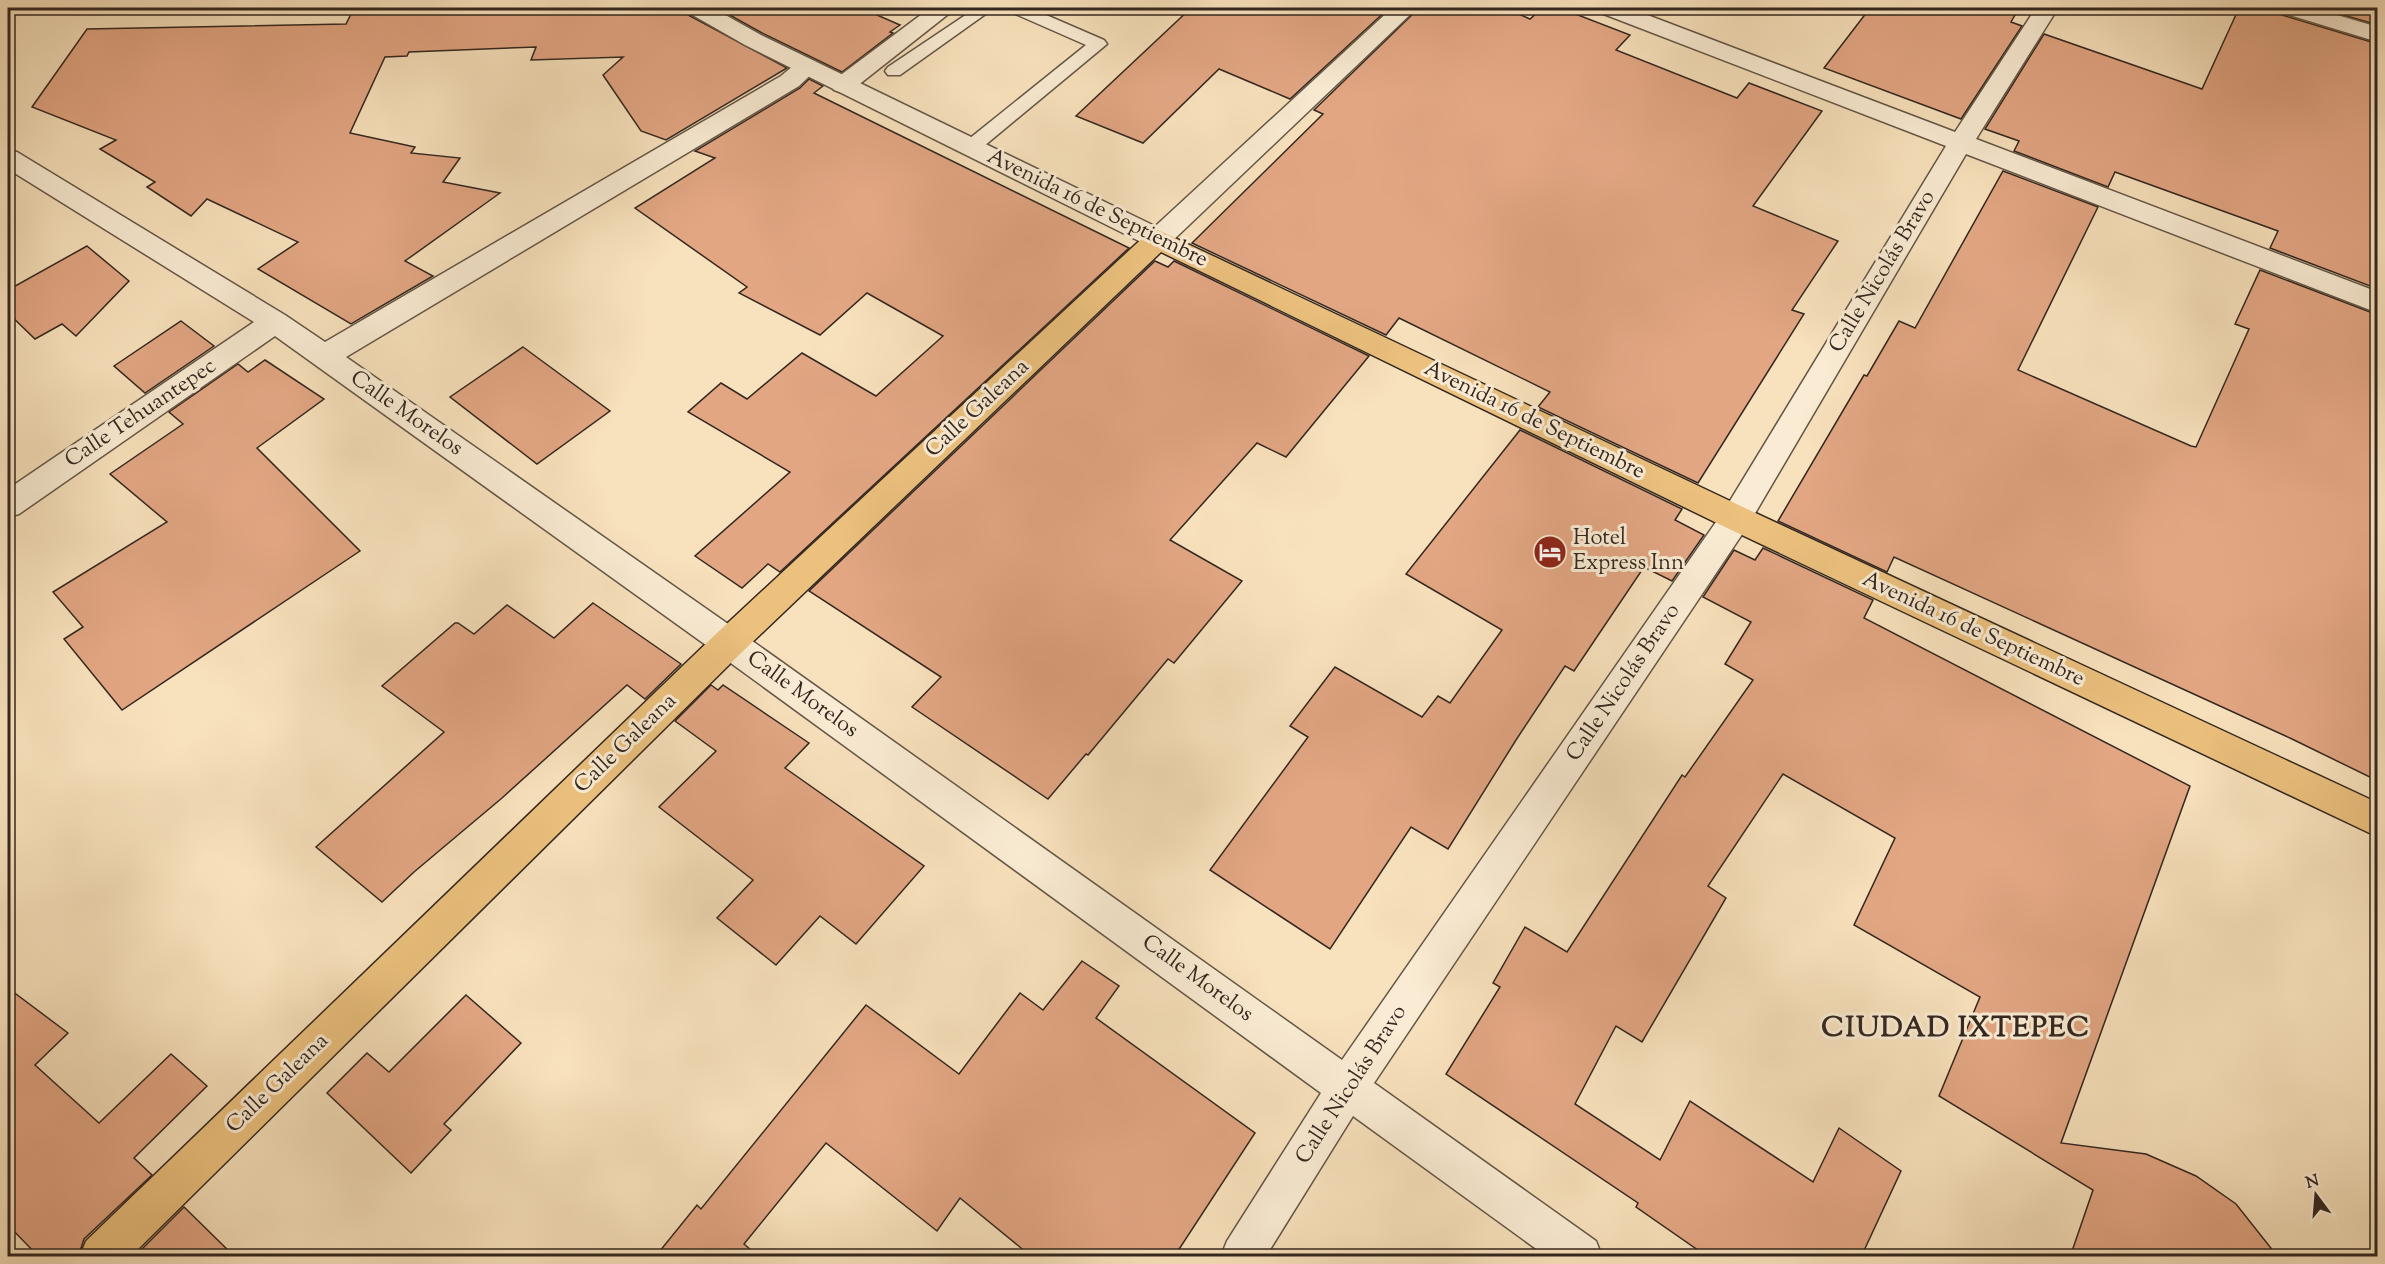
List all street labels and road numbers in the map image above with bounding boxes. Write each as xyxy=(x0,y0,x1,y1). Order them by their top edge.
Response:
street label: Avenida 16 de Septiembre xyxy=(981,142,1213,276)
street label: Calle Nicolás Bravo xyxy=(1822,185,1944,359)
street label: Calle Tehuantepec xyxy=(59,351,223,477)
street label: Calle Galeana xyxy=(919,352,1037,466)
street label: Avenida 16 de Septiembre xyxy=(1418,354,1650,488)
street label: Calle Morelos xyxy=(343,363,469,465)
street label: Avenida 16 de Septiembre xyxy=(1857,564,2089,696)
street label: Calle Nicolás Bravo xyxy=(1559,598,1689,768)
street label: Calle Morelos xyxy=(739,643,865,747)
street label: Calle Galeana xyxy=(567,687,685,801)
street label: Calle Morelos xyxy=(1134,927,1260,1031)
street label: Calle Nicolás Bravo xyxy=(1288,999,1416,1171)
street label: Calle Galeana xyxy=(219,1027,337,1141)

